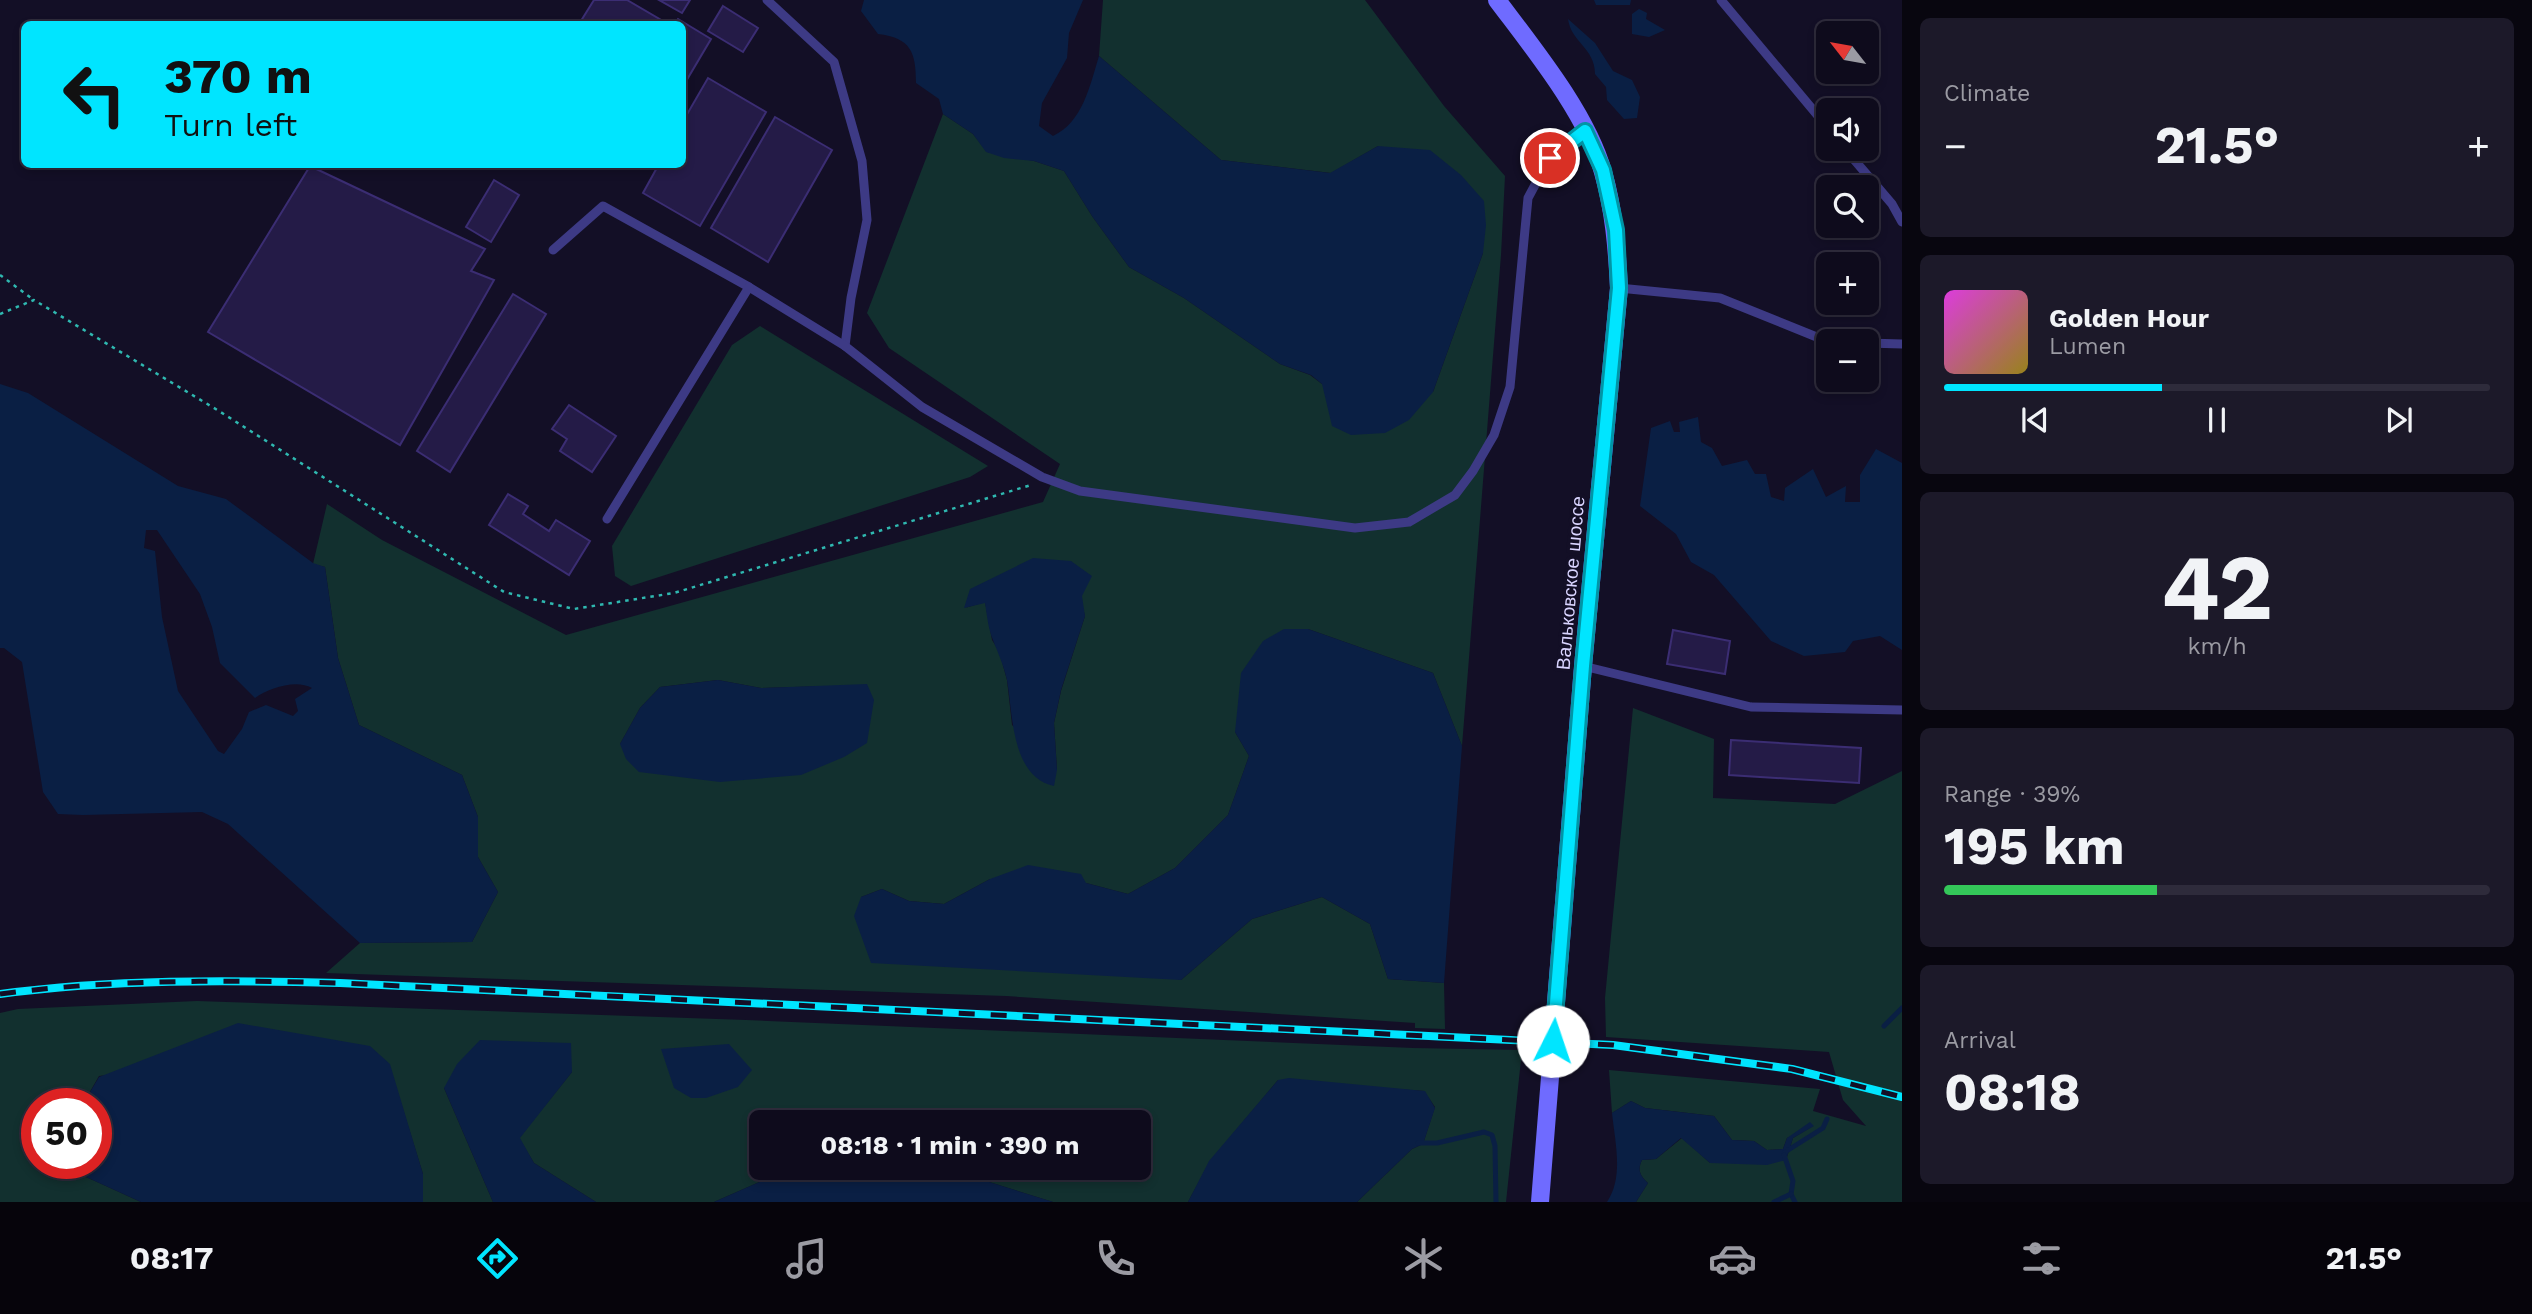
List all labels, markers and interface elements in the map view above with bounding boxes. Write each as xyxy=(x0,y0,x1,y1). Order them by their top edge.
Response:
north arrow xyxy=(1816,21,1880,84)
map controls xyxy=(1816,21,1879,392)
text: 370 m xyxy=(164,47,312,105)
icon: left xyxy=(49,49,140,140)
text: Climate xyxy=(1944,80,2030,107)
button: sound xyxy=(1816,98,1879,161)
text: Turn left xyxy=(164,106,297,144)
text: 21.5° xyxy=(2155,115,2279,176)
text: − xyxy=(1944,124,1967,168)
text: + xyxy=(2467,124,2490,168)
pin xyxy=(1520,128,1580,188)
icon: arrive xyxy=(1531,139,1569,177)
button: search xyxy=(1816,175,1879,238)
button: + xyxy=(1816,252,1879,315)
text: Golden Hour xyxy=(2049,303,2209,333)
button: − xyxy=(1816,329,1879,392)
text: Lumen xyxy=(2049,333,2126,360)
icon: previous xyxy=(2016,401,2054,439)
icon: pause xyxy=(2198,401,2236,439)
icon: next xyxy=(2380,401,2418,439)
street label: Вальковское шоссе xyxy=(1551,495,1590,671)
text: 42 xyxy=(2161,534,2273,641)
text: km/h xyxy=(2187,633,2247,660)
text: Range · 39% xyxy=(1944,781,2080,808)
text: 195 km xyxy=(1944,816,2125,877)
position arrow xyxy=(1516,1004,1590,1078)
text: Arrival xyxy=(1944,1027,2016,1054)
text: 08:18 xyxy=(1944,1062,2081,1123)
speed limit sign: 50 xyxy=(21,1088,112,1179)
text: 08:18 · 1 min · 390 m xyxy=(820,1130,1080,1160)
icon: directions xyxy=(473,1234,522,1283)
icon: music xyxy=(782,1234,831,1283)
icon: phone xyxy=(1091,1234,1140,1283)
icon: climate xyxy=(1399,1234,1448,1283)
icon: car xyxy=(1708,1234,1757,1283)
icon: filters xyxy=(2017,1234,2066,1283)
text: 08:17 xyxy=(130,1239,213,1277)
text: 21.5° xyxy=(2325,1239,2402,1277)

